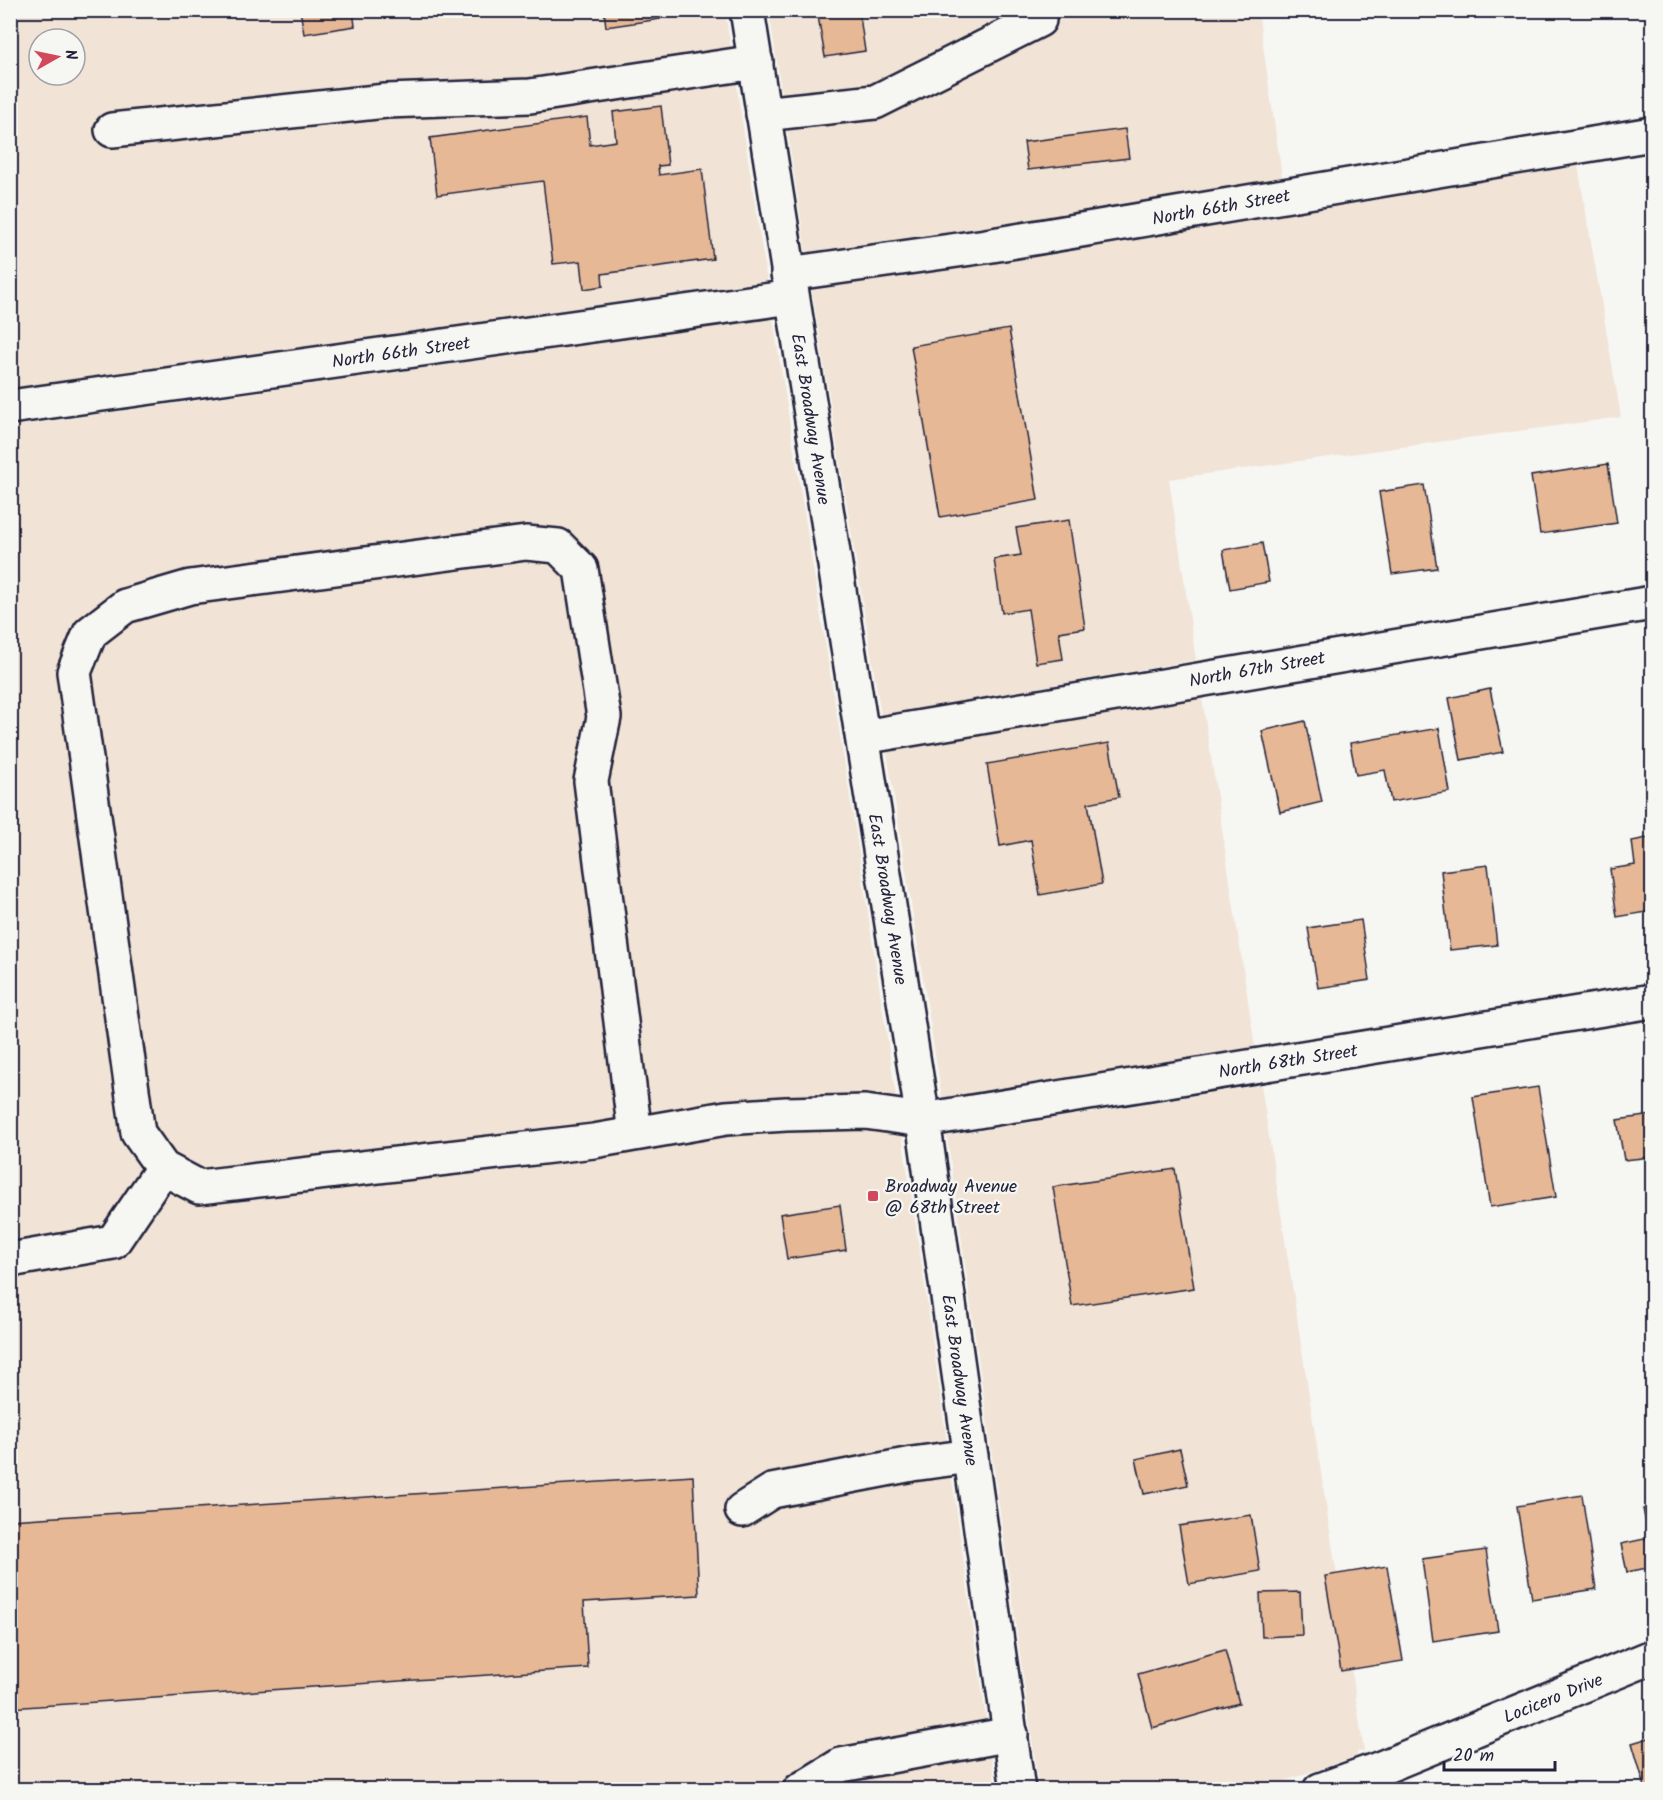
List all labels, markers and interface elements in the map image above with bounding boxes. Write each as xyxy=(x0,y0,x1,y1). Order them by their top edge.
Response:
north arrow xyxy=(27,27,87,87)
text: N xyxy=(57,48,83,62)
street label: North 66th Street xyxy=(1150,182,1294,235)
street label: North 66th Street xyxy=(330,329,473,378)
street label: East Broadway Avenue xyxy=(782,332,837,507)
street label: North 67th Street xyxy=(1187,644,1329,697)
street label: East Broadway Avenue xyxy=(859,812,914,987)
street label: North 68th Street xyxy=(1217,1037,1361,1088)
place label: Broadway Avenue @ 68th Street xyxy=(885,1173,1017,1223)
marker: Broadway Avenue @ 68th Street xyxy=(866,1189,880,1203)
street label: East Broadway Avenue xyxy=(932,1293,985,1468)
street label: Locicero Drive xyxy=(1499,1666,1608,1733)
scale bar xyxy=(1444,1734,1555,1772)
text: 20 m xyxy=(1453,1742,1494,1771)

